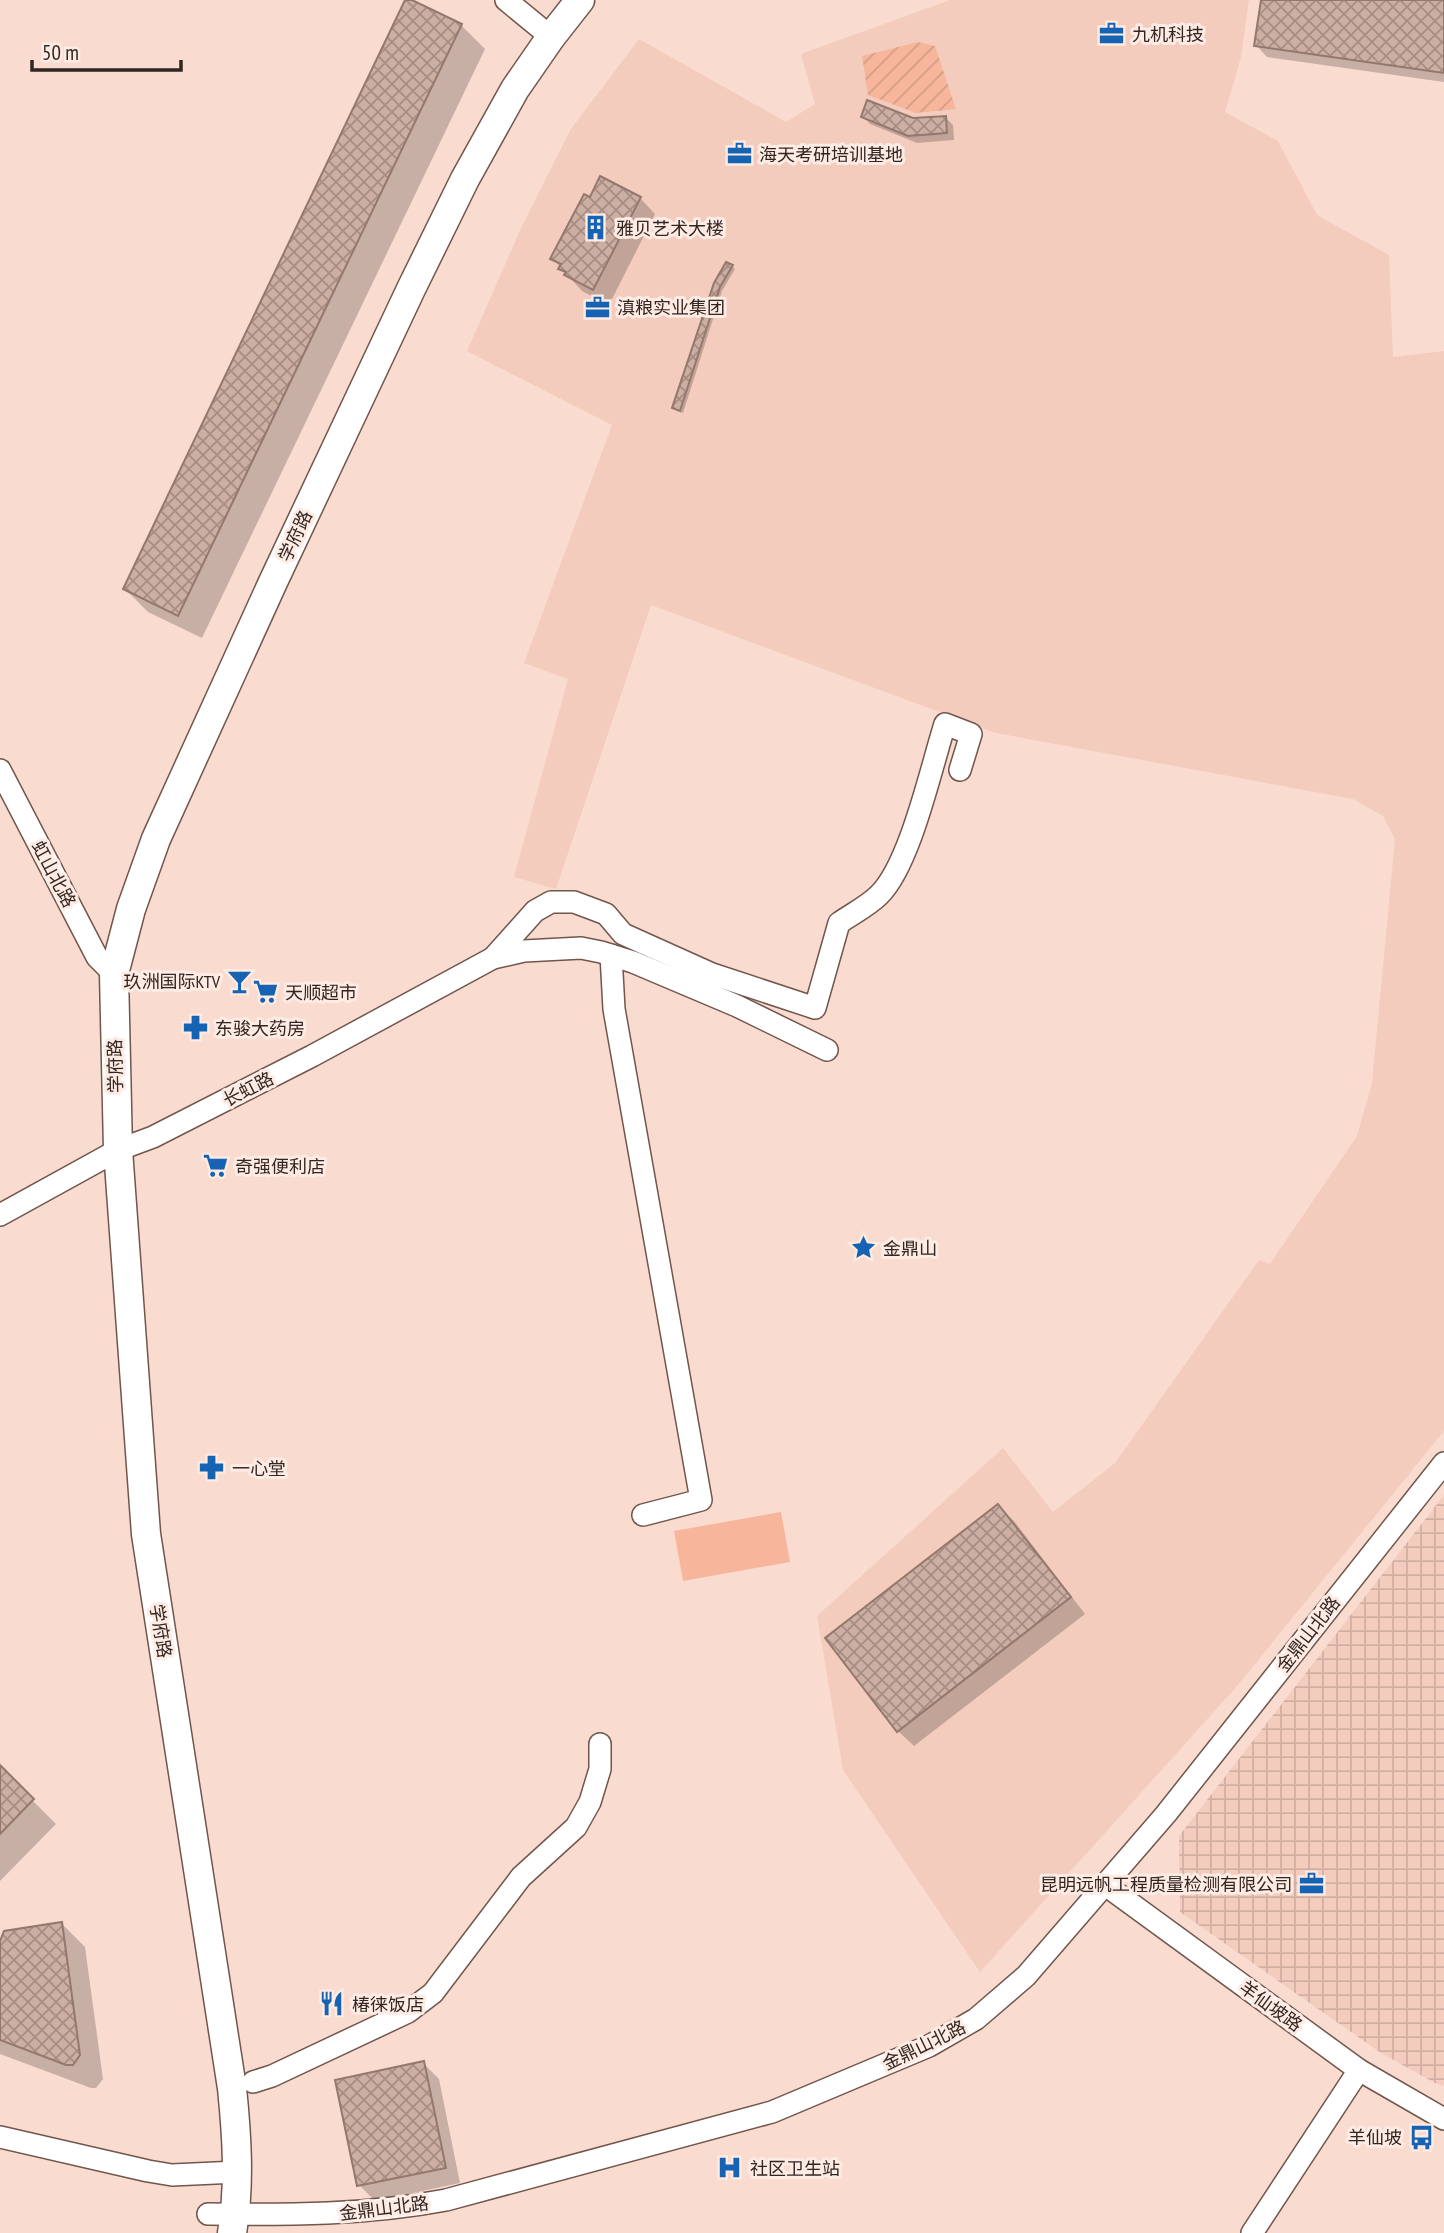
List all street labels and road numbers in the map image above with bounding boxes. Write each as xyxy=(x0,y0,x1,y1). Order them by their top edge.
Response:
street label: 学府路 xyxy=(273,507,317,565)
street label: 虹山北路 xyxy=(27,837,81,911)
street label: 学府路 xyxy=(103,1039,127,1093)
street label: 长虹路 xyxy=(219,1066,277,1112)
street label: 金鼎山北路 xyxy=(1271,1591,1345,1677)
street label: 学府路 xyxy=(145,1603,177,1659)
street label: 羊仙坡路 xyxy=(1235,1976,1307,2036)
street label: 金鼎山北路 xyxy=(879,2015,969,2075)
street label: 金鼎山北路 xyxy=(338,2191,430,2225)

